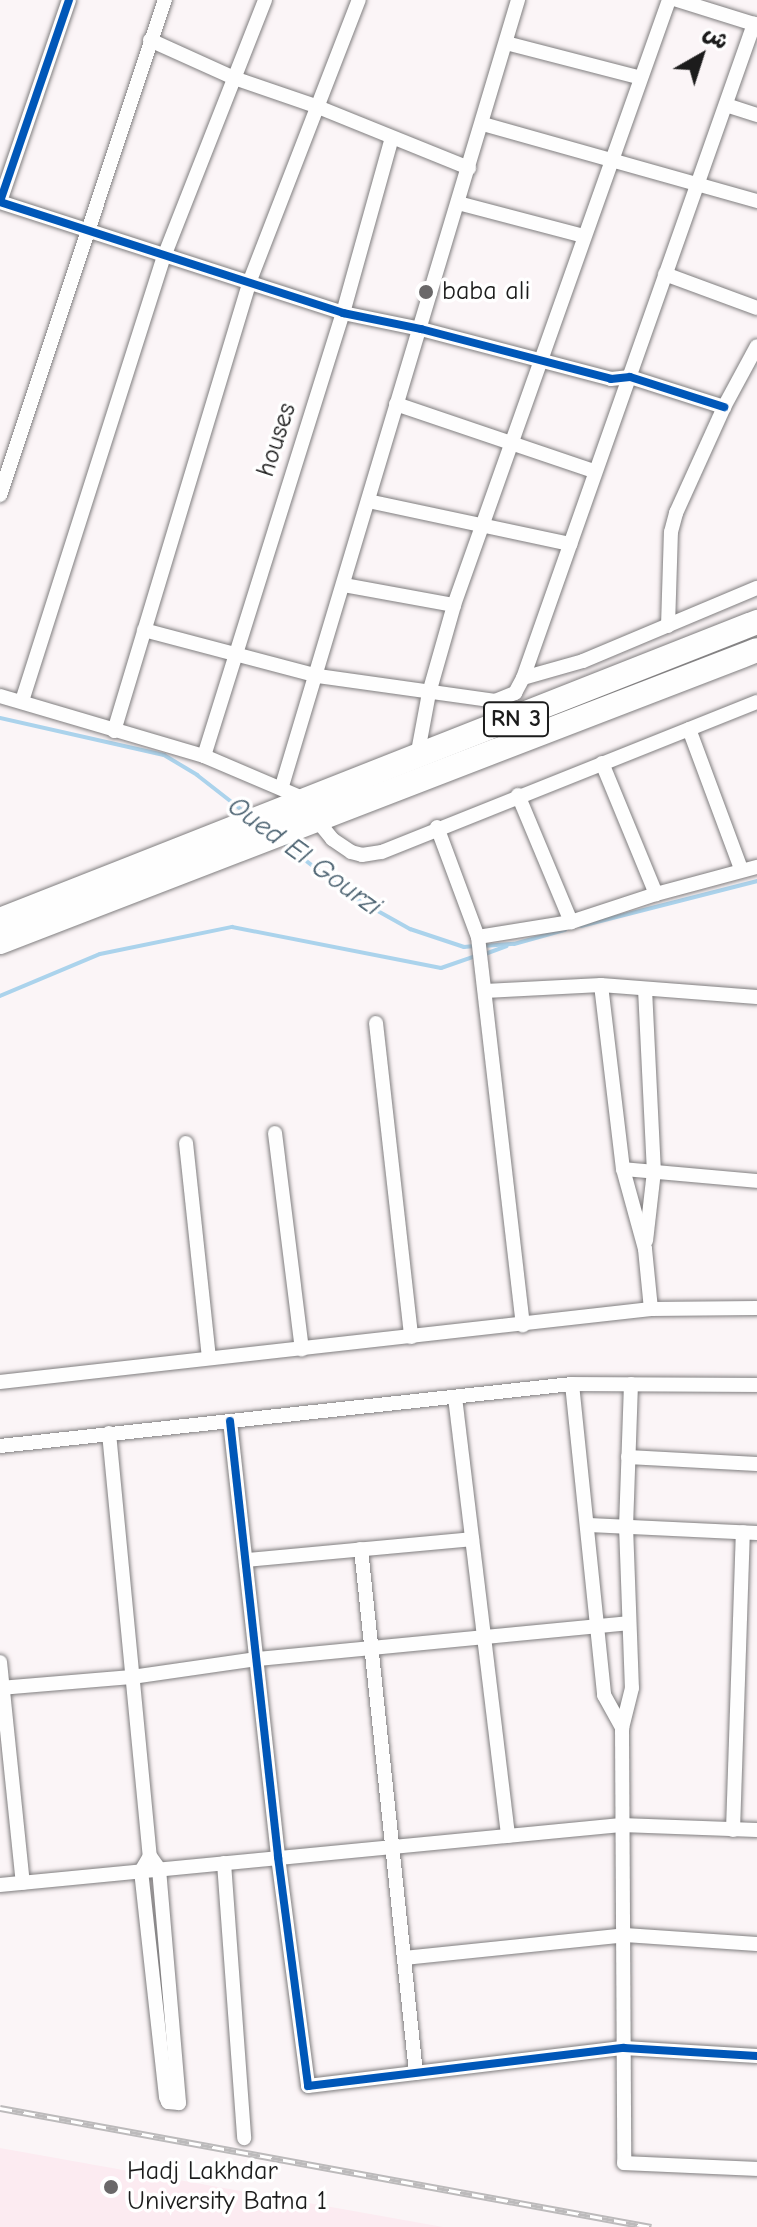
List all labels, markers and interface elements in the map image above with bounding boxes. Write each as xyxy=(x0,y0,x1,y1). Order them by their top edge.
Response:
north arrow xyxy=(661,16,741,96)
text: ش xyxy=(699,20,734,55)
place label: baba ali xyxy=(442,276,530,308)
marker: baba ali xyxy=(417,283,435,301)
street label: houses xyxy=(250,399,304,481)
road number: RN 3 xyxy=(482,699,550,739)
water label: Oued El Gourzi xyxy=(222,789,388,923)
place label: Hadj Lakhdar University Batna 1 xyxy=(127,2156,327,2218)
marker: Hadj Lakhdar University Batna 1 xyxy=(102,2178,120,2196)

